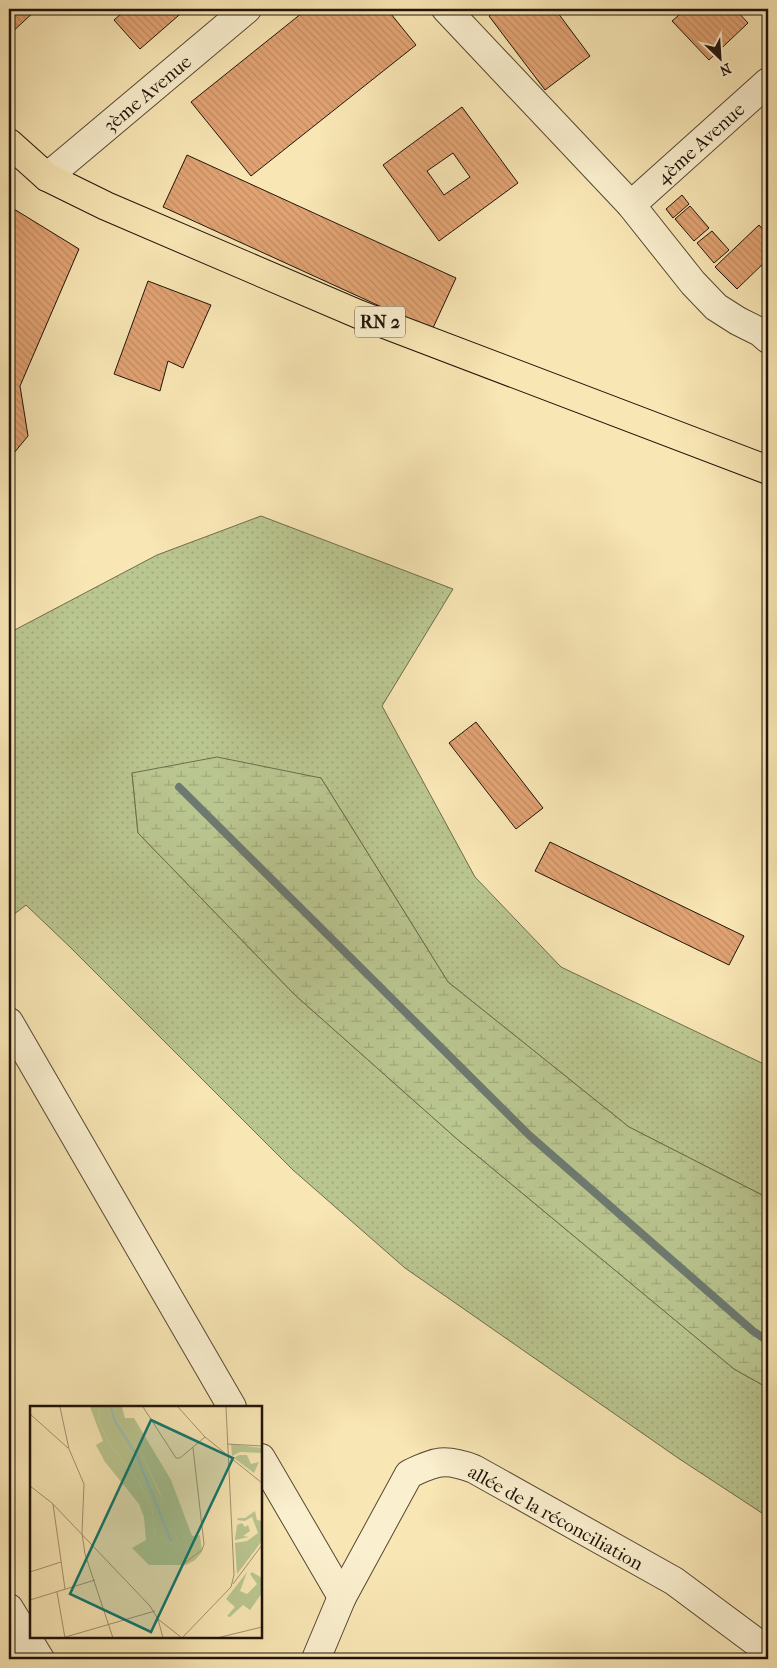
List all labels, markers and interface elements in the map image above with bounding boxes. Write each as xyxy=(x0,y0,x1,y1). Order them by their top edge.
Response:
north arrow xyxy=(694,32,744,82)
street label: 3ème Avenue xyxy=(99,51,196,137)
text: N xyxy=(717,59,734,79)
street label: 4ème Avenue xyxy=(652,98,749,189)
road number: RN 2 xyxy=(355,306,405,338)
inset map xyxy=(30,1406,262,1638)
street label: allée de la réconciliation xyxy=(464,1461,647,1575)

